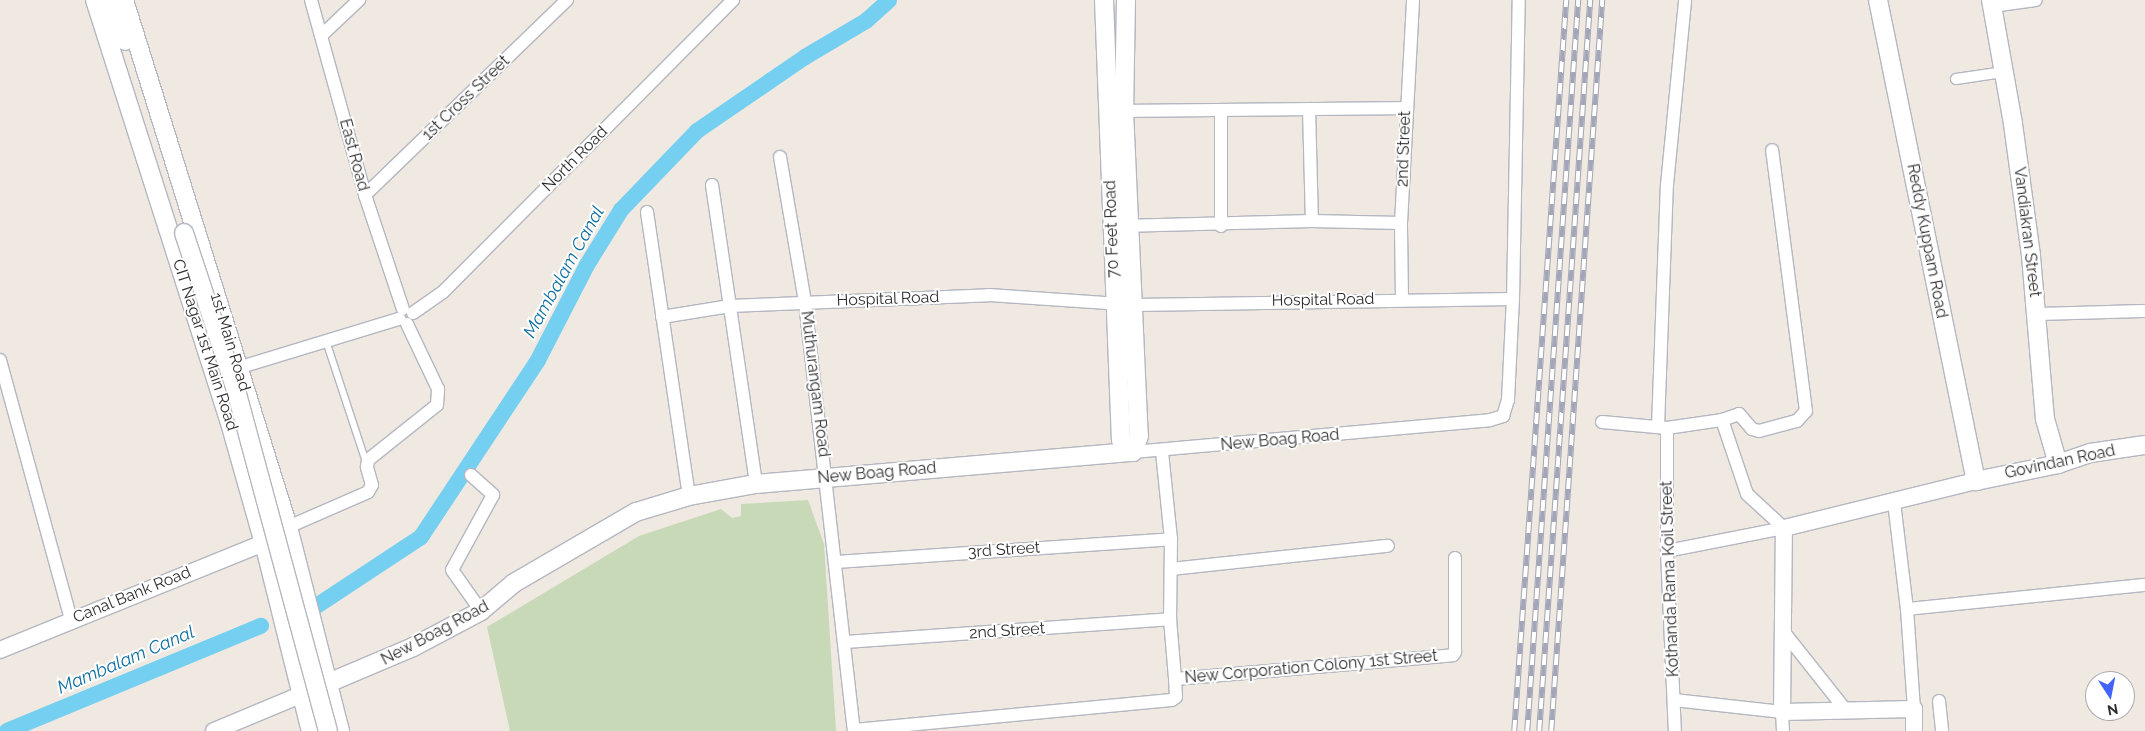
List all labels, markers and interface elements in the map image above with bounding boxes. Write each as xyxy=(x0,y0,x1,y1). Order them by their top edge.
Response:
street label: 1st Cross Street xyxy=(418,52,514,144)
street label: 2nd Street xyxy=(1393,111,1415,187)
street label: East Road xyxy=(335,117,373,193)
street label: North Road xyxy=(538,122,612,196)
street label: Reddy Kuppam Road xyxy=(1903,162,1951,320)
street label: Vandiakran Street xyxy=(2010,166,2044,298)
street label: 70 Feet Road xyxy=(1101,180,1123,278)
water label: Mambalam Canal xyxy=(519,203,609,341)
street label: CIT Nagar 1st Main Road xyxy=(168,256,242,434)
street label: Hospital Road xyxy=(836,288,940,310)
street label: 1st Main Road xyxy=(206,290,254,394)
street label: Hospital Road xyxy=(1271,290,1375,310)
street label: Muthurangam Road xyxy=(797,310,833,458)
street label: New Boag Road xyxy=(1220,425,1340,455)
street label: Govindan Road xyxy=(2003,441,2117,483)
street label: New Boag Road xyxy=(817,458,937,488)
street label: Kothanda Rama Koil Street xyxy=(1657,480,1683,678)
street label: 3rd Street xyxy=(967,538,1041,562)
street label: Canal Bank Road xyxy=(70,563,194,627)
street label: New Boag Road xyxy=(378,596,492,670)
street label: 2nd Street xyxy=(968,619,1046,643)
water label: Mambalam Canal xyxy=(54,621,198,699)
street label: New Corporation Colony 1st Street xyxy=(1183,646,1439,688)
north arrow xyxy=(2085,671,2135,721)
text: N xyxy=(2106,701,2119,719)

